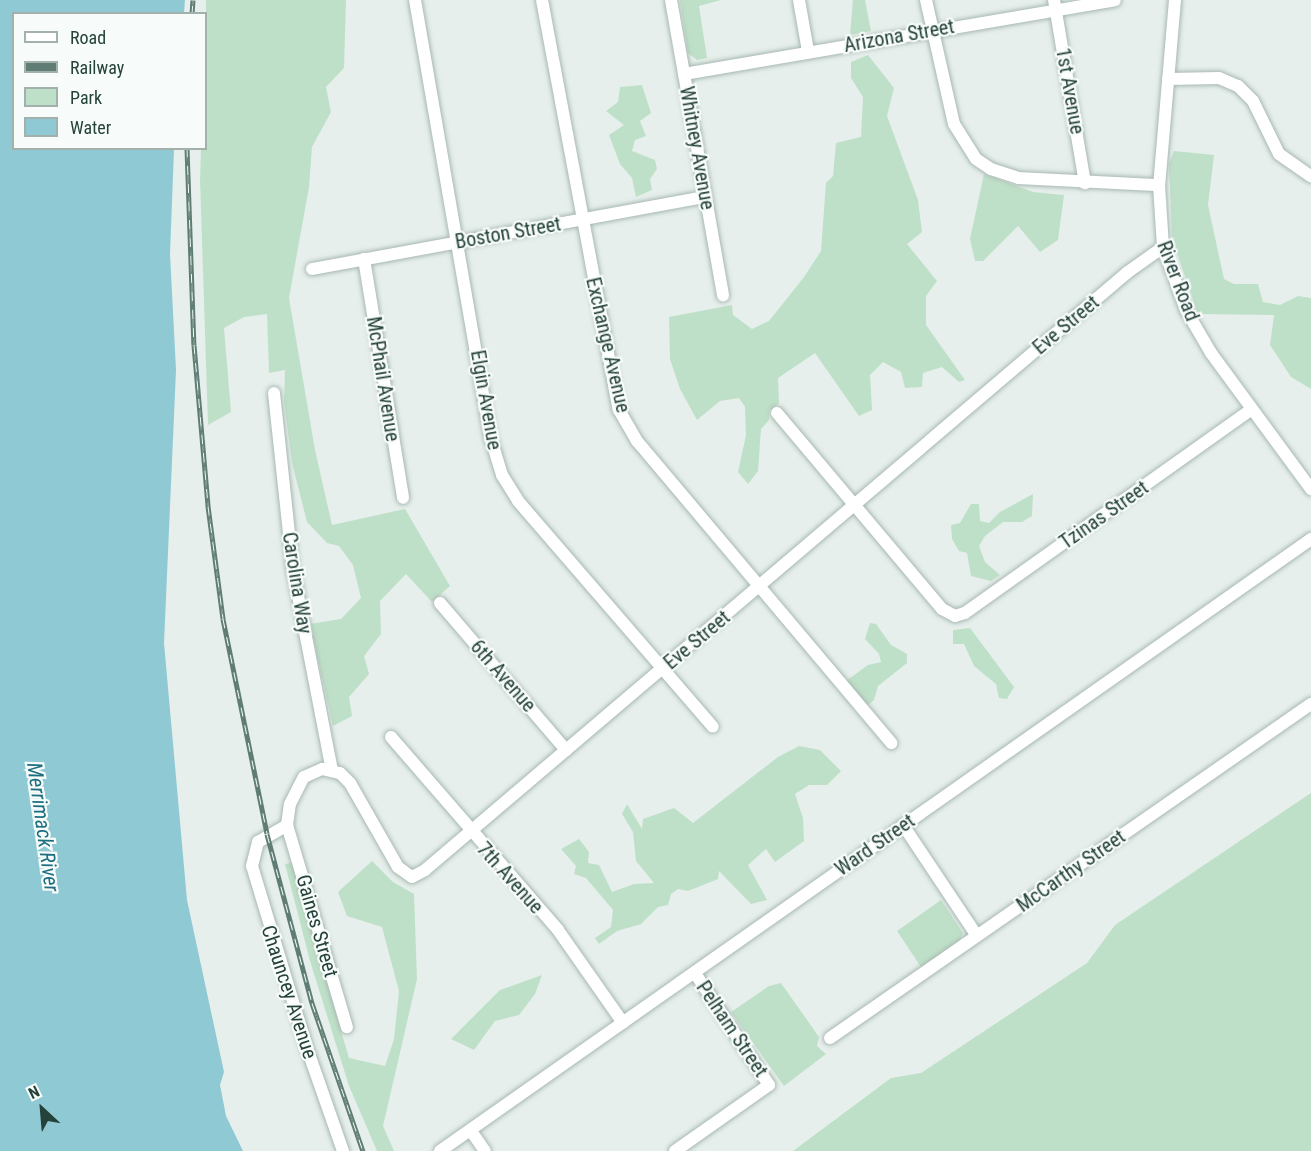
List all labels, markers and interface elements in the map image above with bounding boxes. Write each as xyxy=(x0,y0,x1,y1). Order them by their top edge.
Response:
legend xyxy=(12,12,207,150)
street label: Arizona Street xyxy=(842,14,956,58)
text: Road xyxy=(70,27,106,48)
street label: 1st Avenue xyxy=(1051,46,1089,136)
text: Railway xyxy=(70,57,124,78)
street label: Whitney Avenue xyxy=(674,84,720,212)
text: Park xyxy=(70,87,102,108)
text: Water xyxy=(70,117,111,138)
street label: Boston Street xyxy=(453,212,563,254)
street label: River Road xyxy=(1152,238,1204,324)
street label: Exchange Avenue xyxy=(581,275,635,415)
street label: Eve Street xyxy=(1028,290,1104,360)
street label: McPhail Avenue xyxy=(361,315,405,443)
street label: Elgin Avenue xyxy=(465,348,507,452)
street label: Tzinas Street xyxy=(1055,476,1153,554)
street label: Carolina Way xyxy=(277,530,317,636)
street label: Eve Street xyxy=(659,605,735,675)
street label: 6th Avenue xyxy=(465,635,541,717)
water label: Merrimack River xyxy=(21,761,65,893)
street label: Ward Street xyxy=(831,809,919,881)
street label: McCarthy Street xyxy=(1012,825,1130,917)
street label: 7th Avenue xyxy=(472,837,548,919)
street label: Gaines Street xyxy=(291,872,343,980)
street label: Chauncey Avenue xyxy=(256,922,322,1062)
street label: Pelham Street xyxy=(691,976,773,1082)
north arrow xyxy=(12,1079,72,1139)
text: N xyxy=(25,1082,42,1103)

